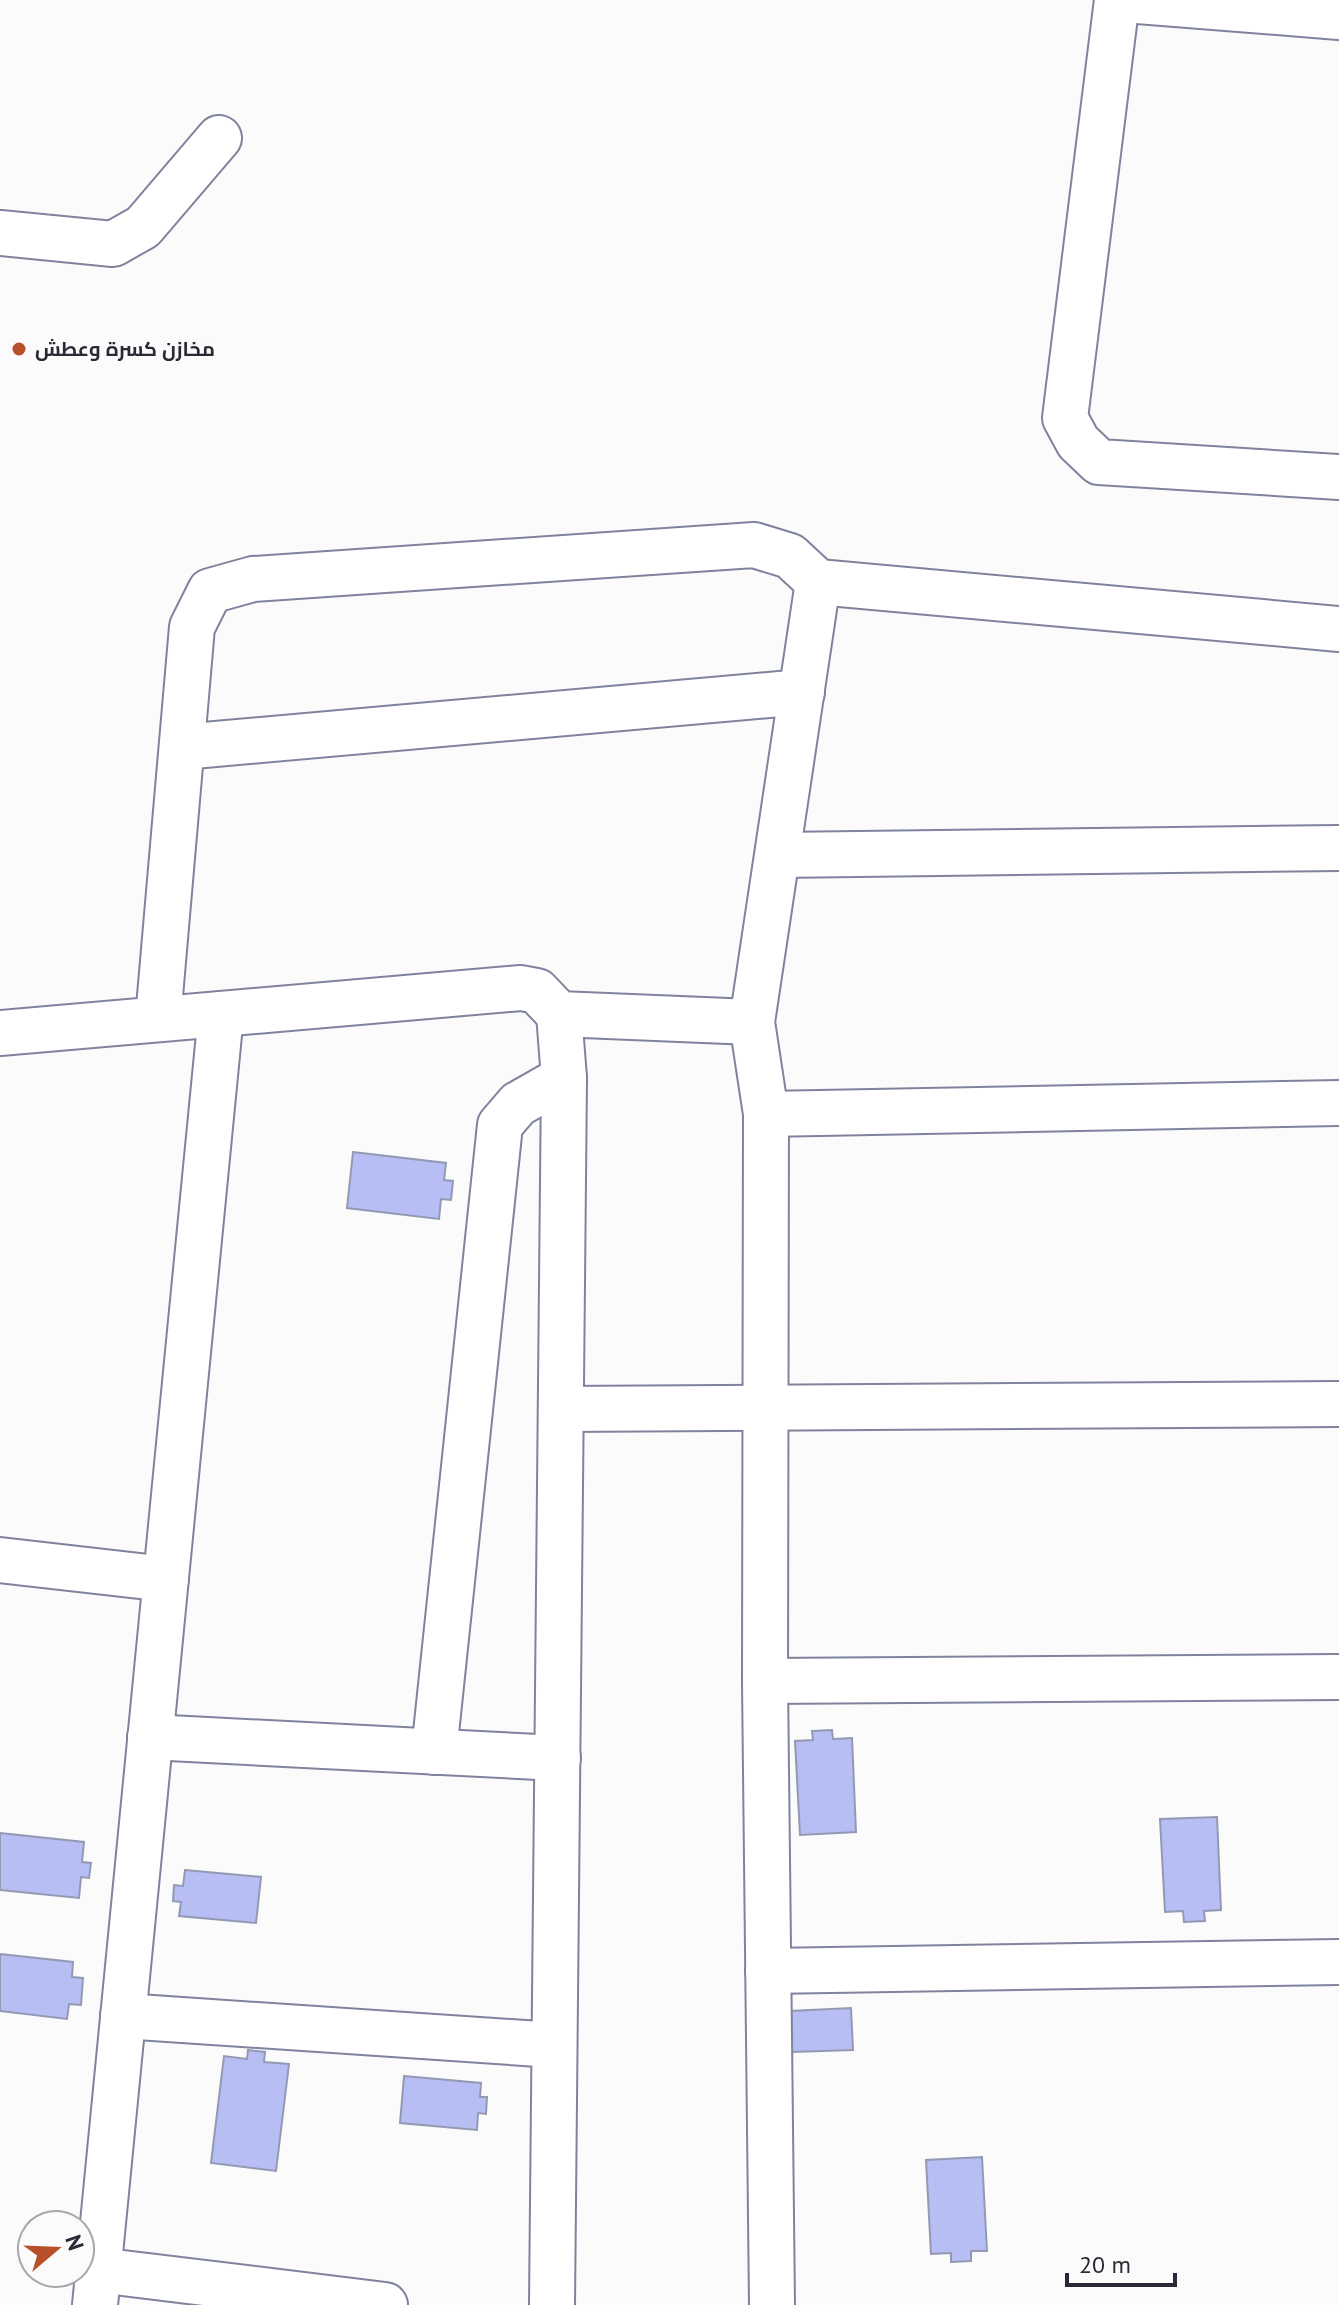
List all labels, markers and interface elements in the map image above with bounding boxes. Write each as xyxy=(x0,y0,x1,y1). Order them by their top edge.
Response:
place label: مخازن كسرة وعطش xyxy=(35,336,215,362)
marker: مخازن كسرة وعطش xyxy=(10,340,28,358)
north arrow xyxy=(16,2209,96,2289)
text: N xyxy=(59,2231,91,2254)
scale bar xyxy=(1067,2237,1175,2287)
text: 20 m xyxy=(1079,2249,1131,2280)

